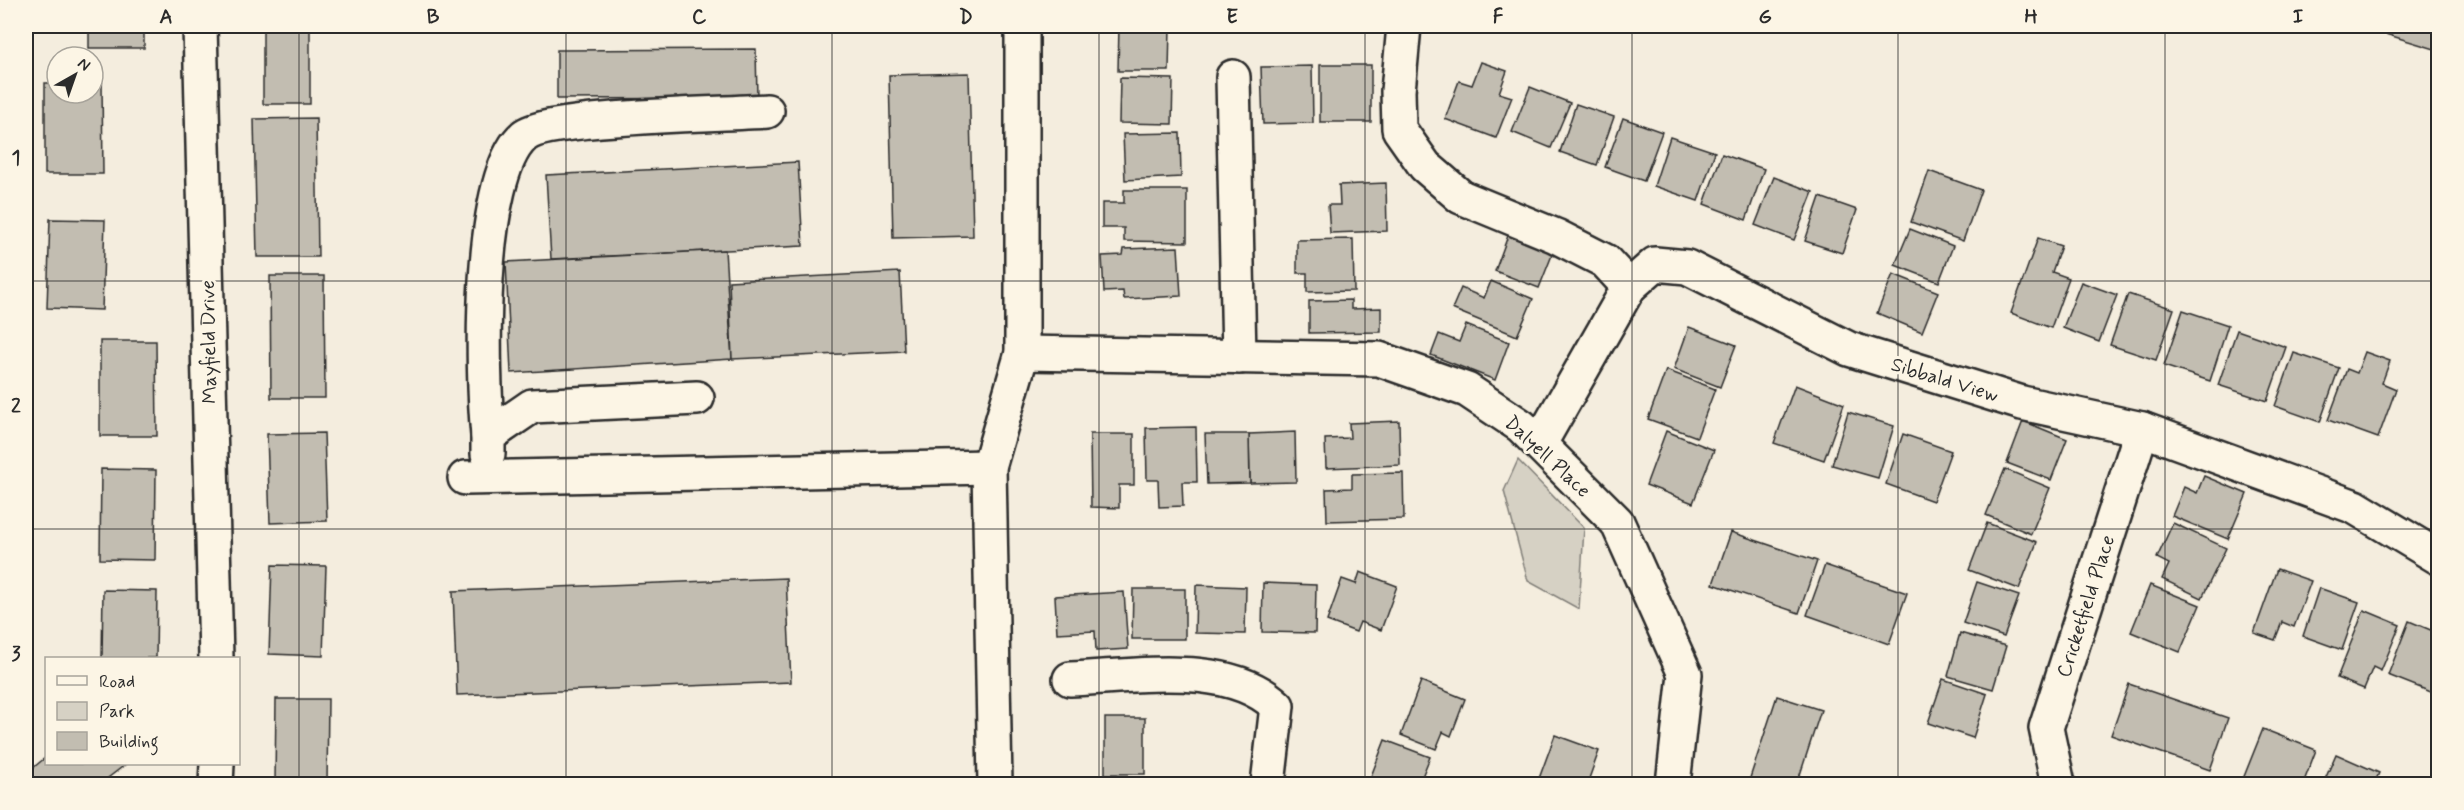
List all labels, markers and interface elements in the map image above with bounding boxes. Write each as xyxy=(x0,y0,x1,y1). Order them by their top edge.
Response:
text: A xyxy=(159,4,173,31)
text: B xyxy=(427,4,440,31)
text: C xyxy=(692,4,707,31)
text: D xyxy=(959,4,973,31)
text: E xyxy=(1226,4,1238,31)
text: F xyxy=(1493,4,1504,31)
text: G xyxy=(1758,4,1772,31)
text: H xyxy=(2024,4,2038,31)
text: I xyxy=(2293,4,2303,31)
north arrow xyxy=(45,45,105,105)
text: N xyxy=(73,53,95,76)
text: 1 xyxy=(12,145,20,172)
street label: Mayfield Drive xyxy=(195,280,224,404)
street label: Sibbald View xyxy=(1888,351,2002,410)
text: 2 xyxy=(11,393,21,420)
street label: Dalyell Place xyxy=(1498,410,1596,504)
street label: Cricketfield Place xyxy=(2051,532,2122,681)
text: 3 xyxy=(11,641,21,668)
legend xyxy=(45,657,240,765)
text: Road xyxy=(99,670,135,694)
text: Park xyxy=(99,700,135,724)
text: Building xyxy=(99,730,159,756)

